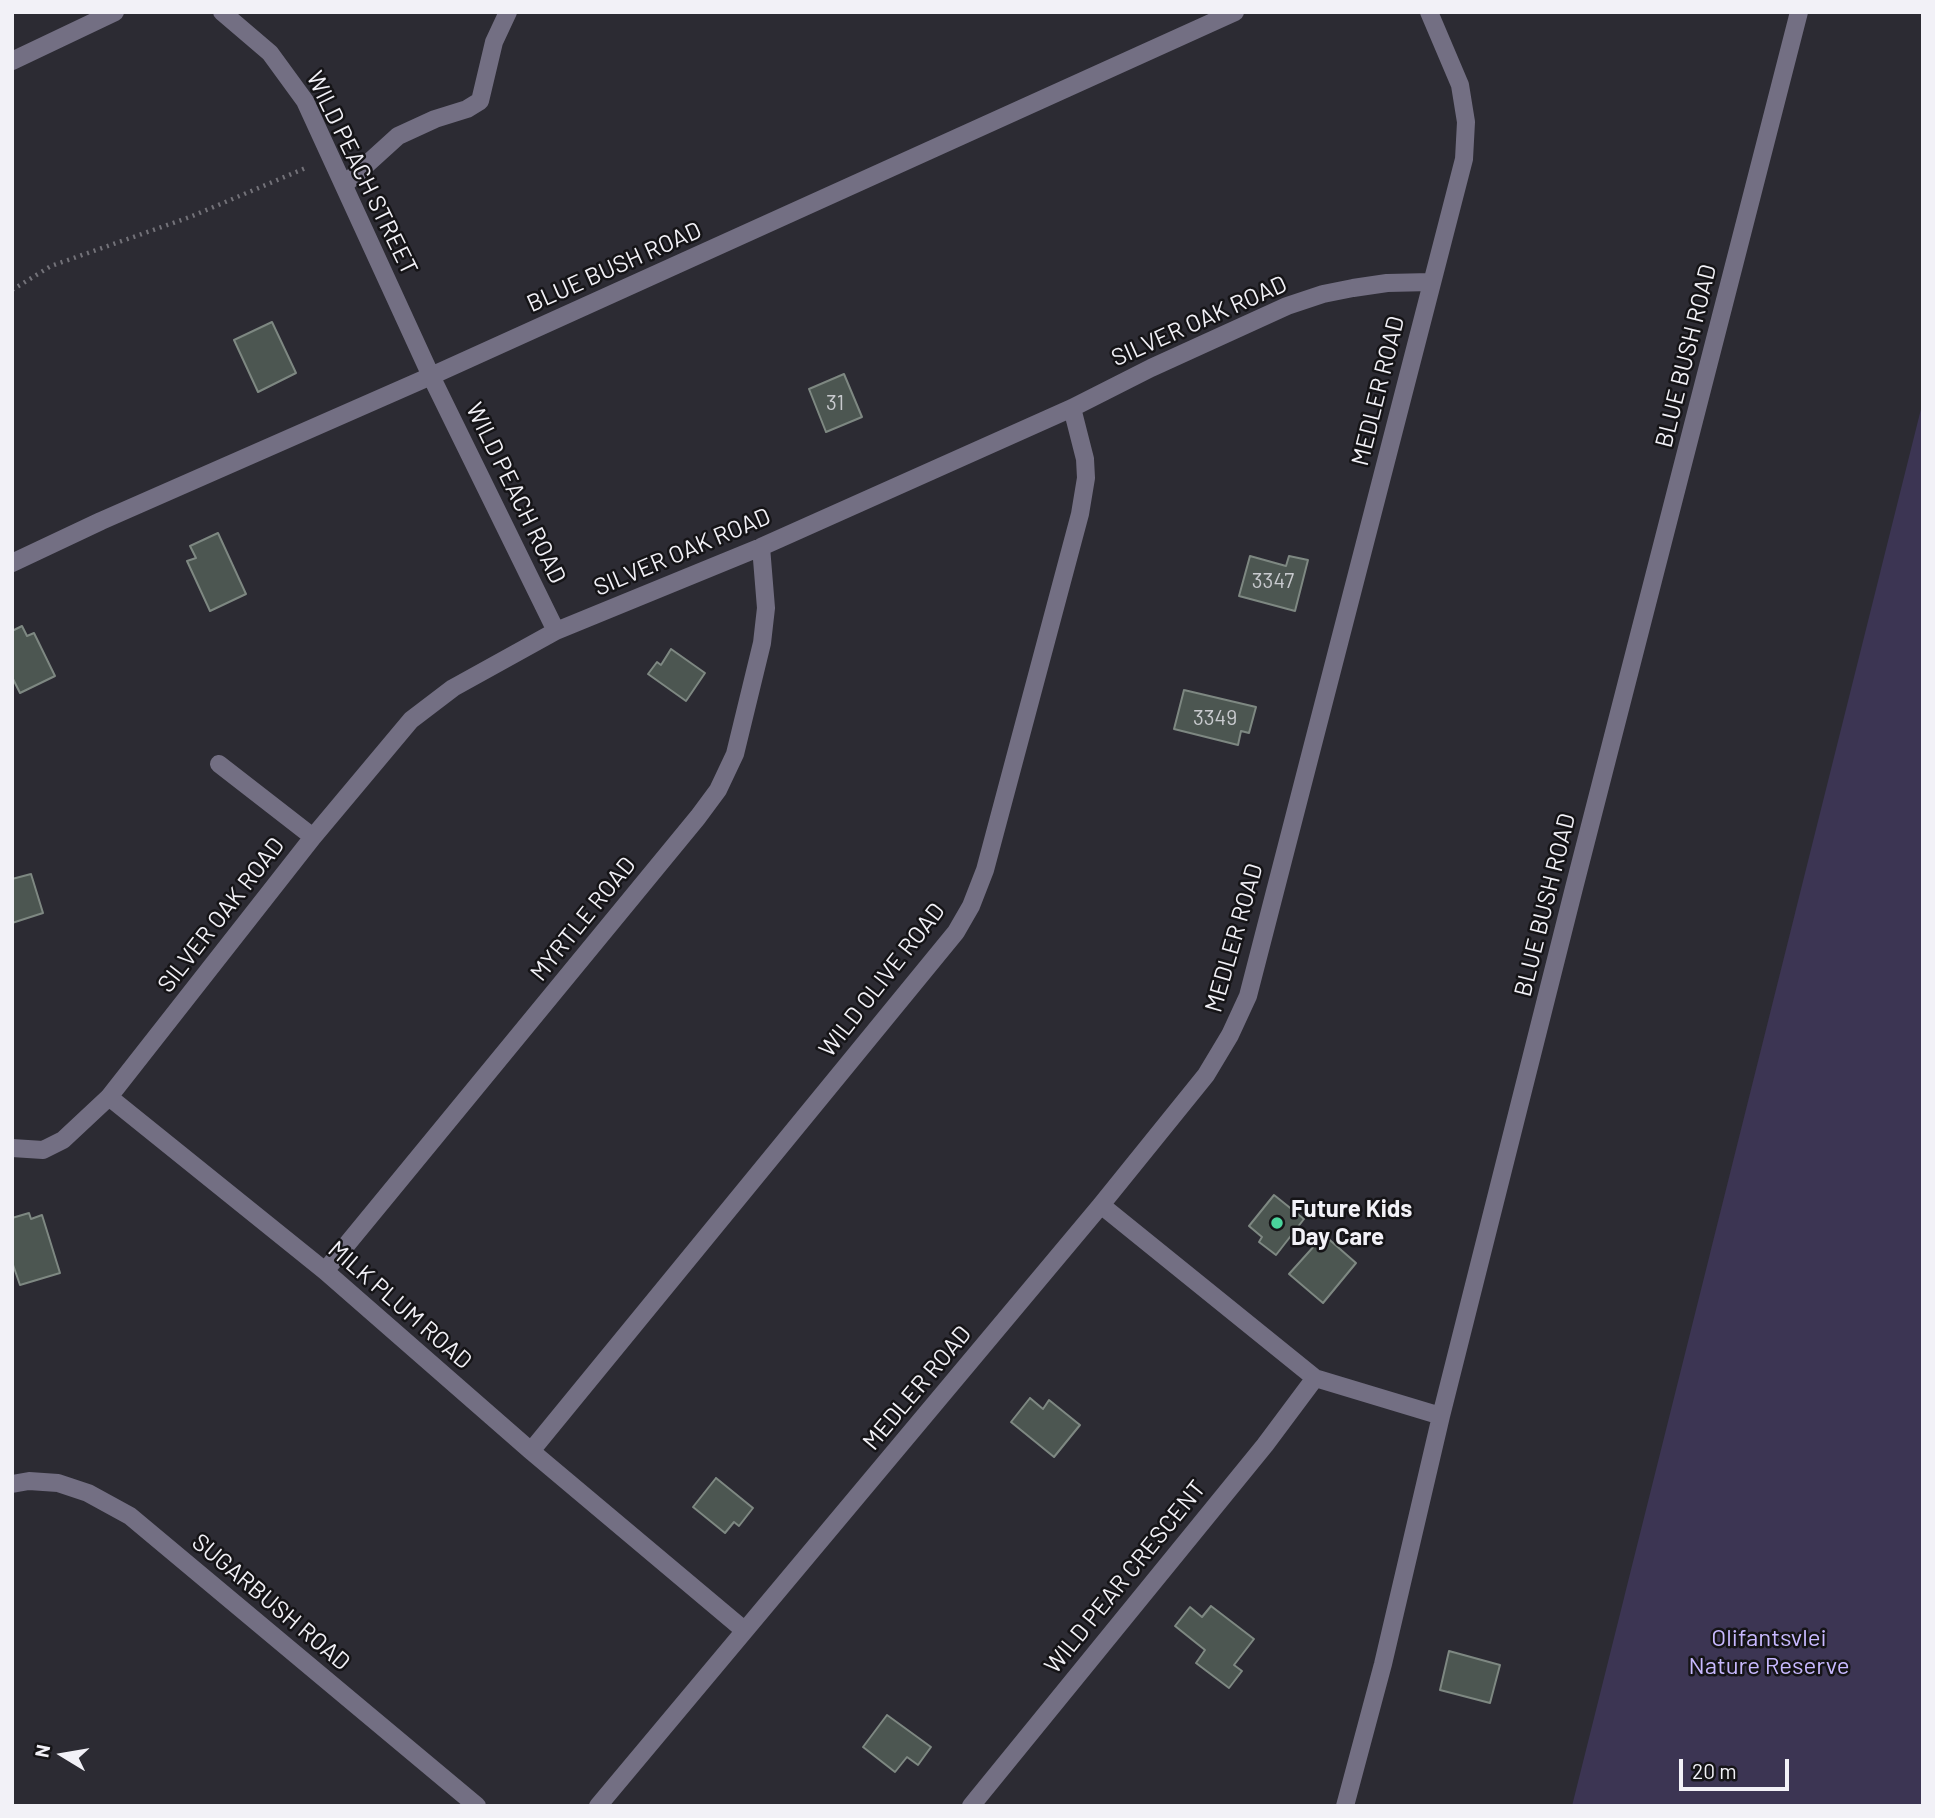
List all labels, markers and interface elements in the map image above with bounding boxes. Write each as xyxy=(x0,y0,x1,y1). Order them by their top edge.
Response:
street label: WILD PEACH STREET xyxy=(300,66,424,280)
street label: BLUE BUSH ROAD xyxy=(522,216,706,318)
street label: BLUE BUSH ROAD xyxy=(1649,261,1723,451)
street label: SILVER OAK ROAD xyxy=(1107,269,1291,373)
street label: MEDLER ROAD xyxy=(1346,313,1410,469)
house number: 31 xyxy=(826,390,844,416)
street label: WILD PEACH ROAD xyxy=(460,398,572,588)
street label: SILVER OAK ROAD xyxy=(589,502,775,602)
house number: 3347 xyxy=(1252,568,1294,594)
house number: 3349 xyxy=(1193,705,1237,731)
street label: BLUE BUSH ROAD xyxy=(1508,810,1582,1000)
street label: SILVER OAK ROAD xyxy=(152,832,290,998)
street label: MYRTLE ROAD xyxy=(524,851,642,987)
street label: MEDLER ROAD xyxy=(1199,860,1269,1016)
street label: WILD OLIVE ROAD xyxy=(813,897,951,1063)
place label: Future Kids Day Care xyxy=(1291,1195,1412,1251)
marker: Future Kids Day Care xyxy=(1269,1215,1285,1231)
street label: MILK PLUM ROAD xyxy=(322,1235,478,1375)
street label: MEDLER ROAD xyxy=(857,1320,977,1456)
street label: WILD PEAR CRESCENT xyxy=(1038,1475,1212,1679)
street label: SUGARBUSH ROAD xyxy=(186,1528,356,1676)
park label: Olifantsvlei Nature Reserve xyxy=(1689,1624,1849,1680)
north arrow xyxy=(28,1720,98,1790)
text: N xyxy=(29,1743,54,1759)
scale bar xyxy=(1683,1744,1793,1788)
text: 20 m xyxy=(1692,1758,1737,1783)

